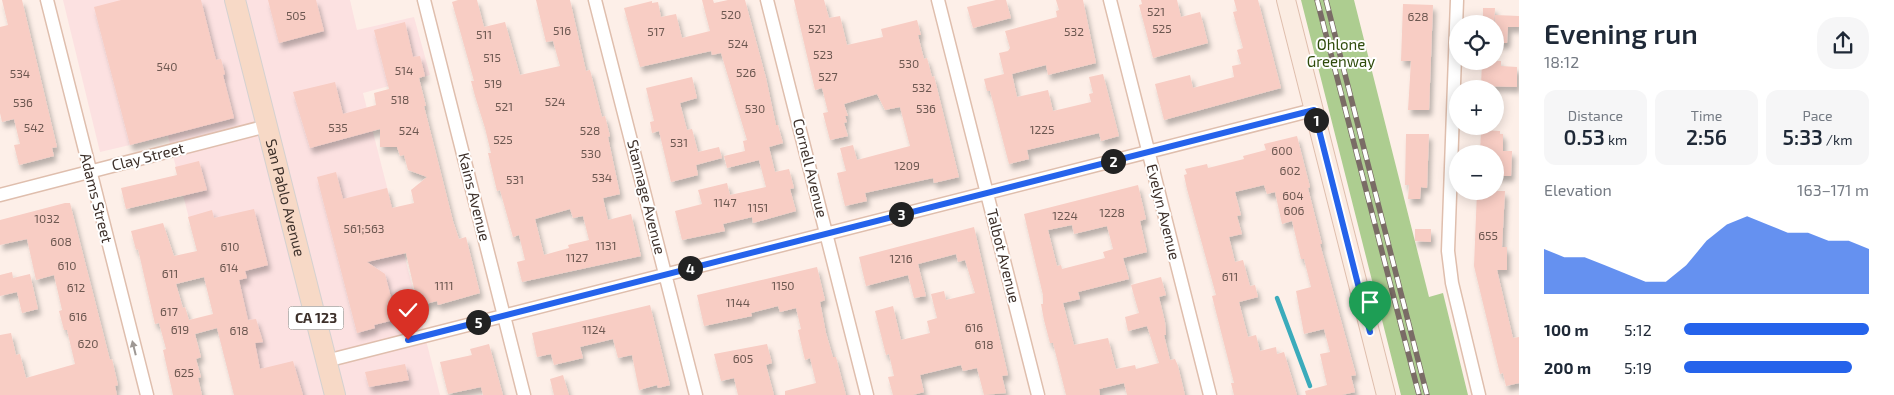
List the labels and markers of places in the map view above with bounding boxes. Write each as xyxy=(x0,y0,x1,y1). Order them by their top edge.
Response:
pin: 1 xyxy=(1304,108,1328,132)
pin: 2 xyxy=(1100,148,1126,174)
pin: 3 xyxy=(888,202,914,226)
pin: 4 xyxy=(678,256,702,280)
pin xyxy=(1349,281,1391,332)
pin xyxy=(387,289,429,340)
pin: 5 xyxy=(466,310,490,334)

